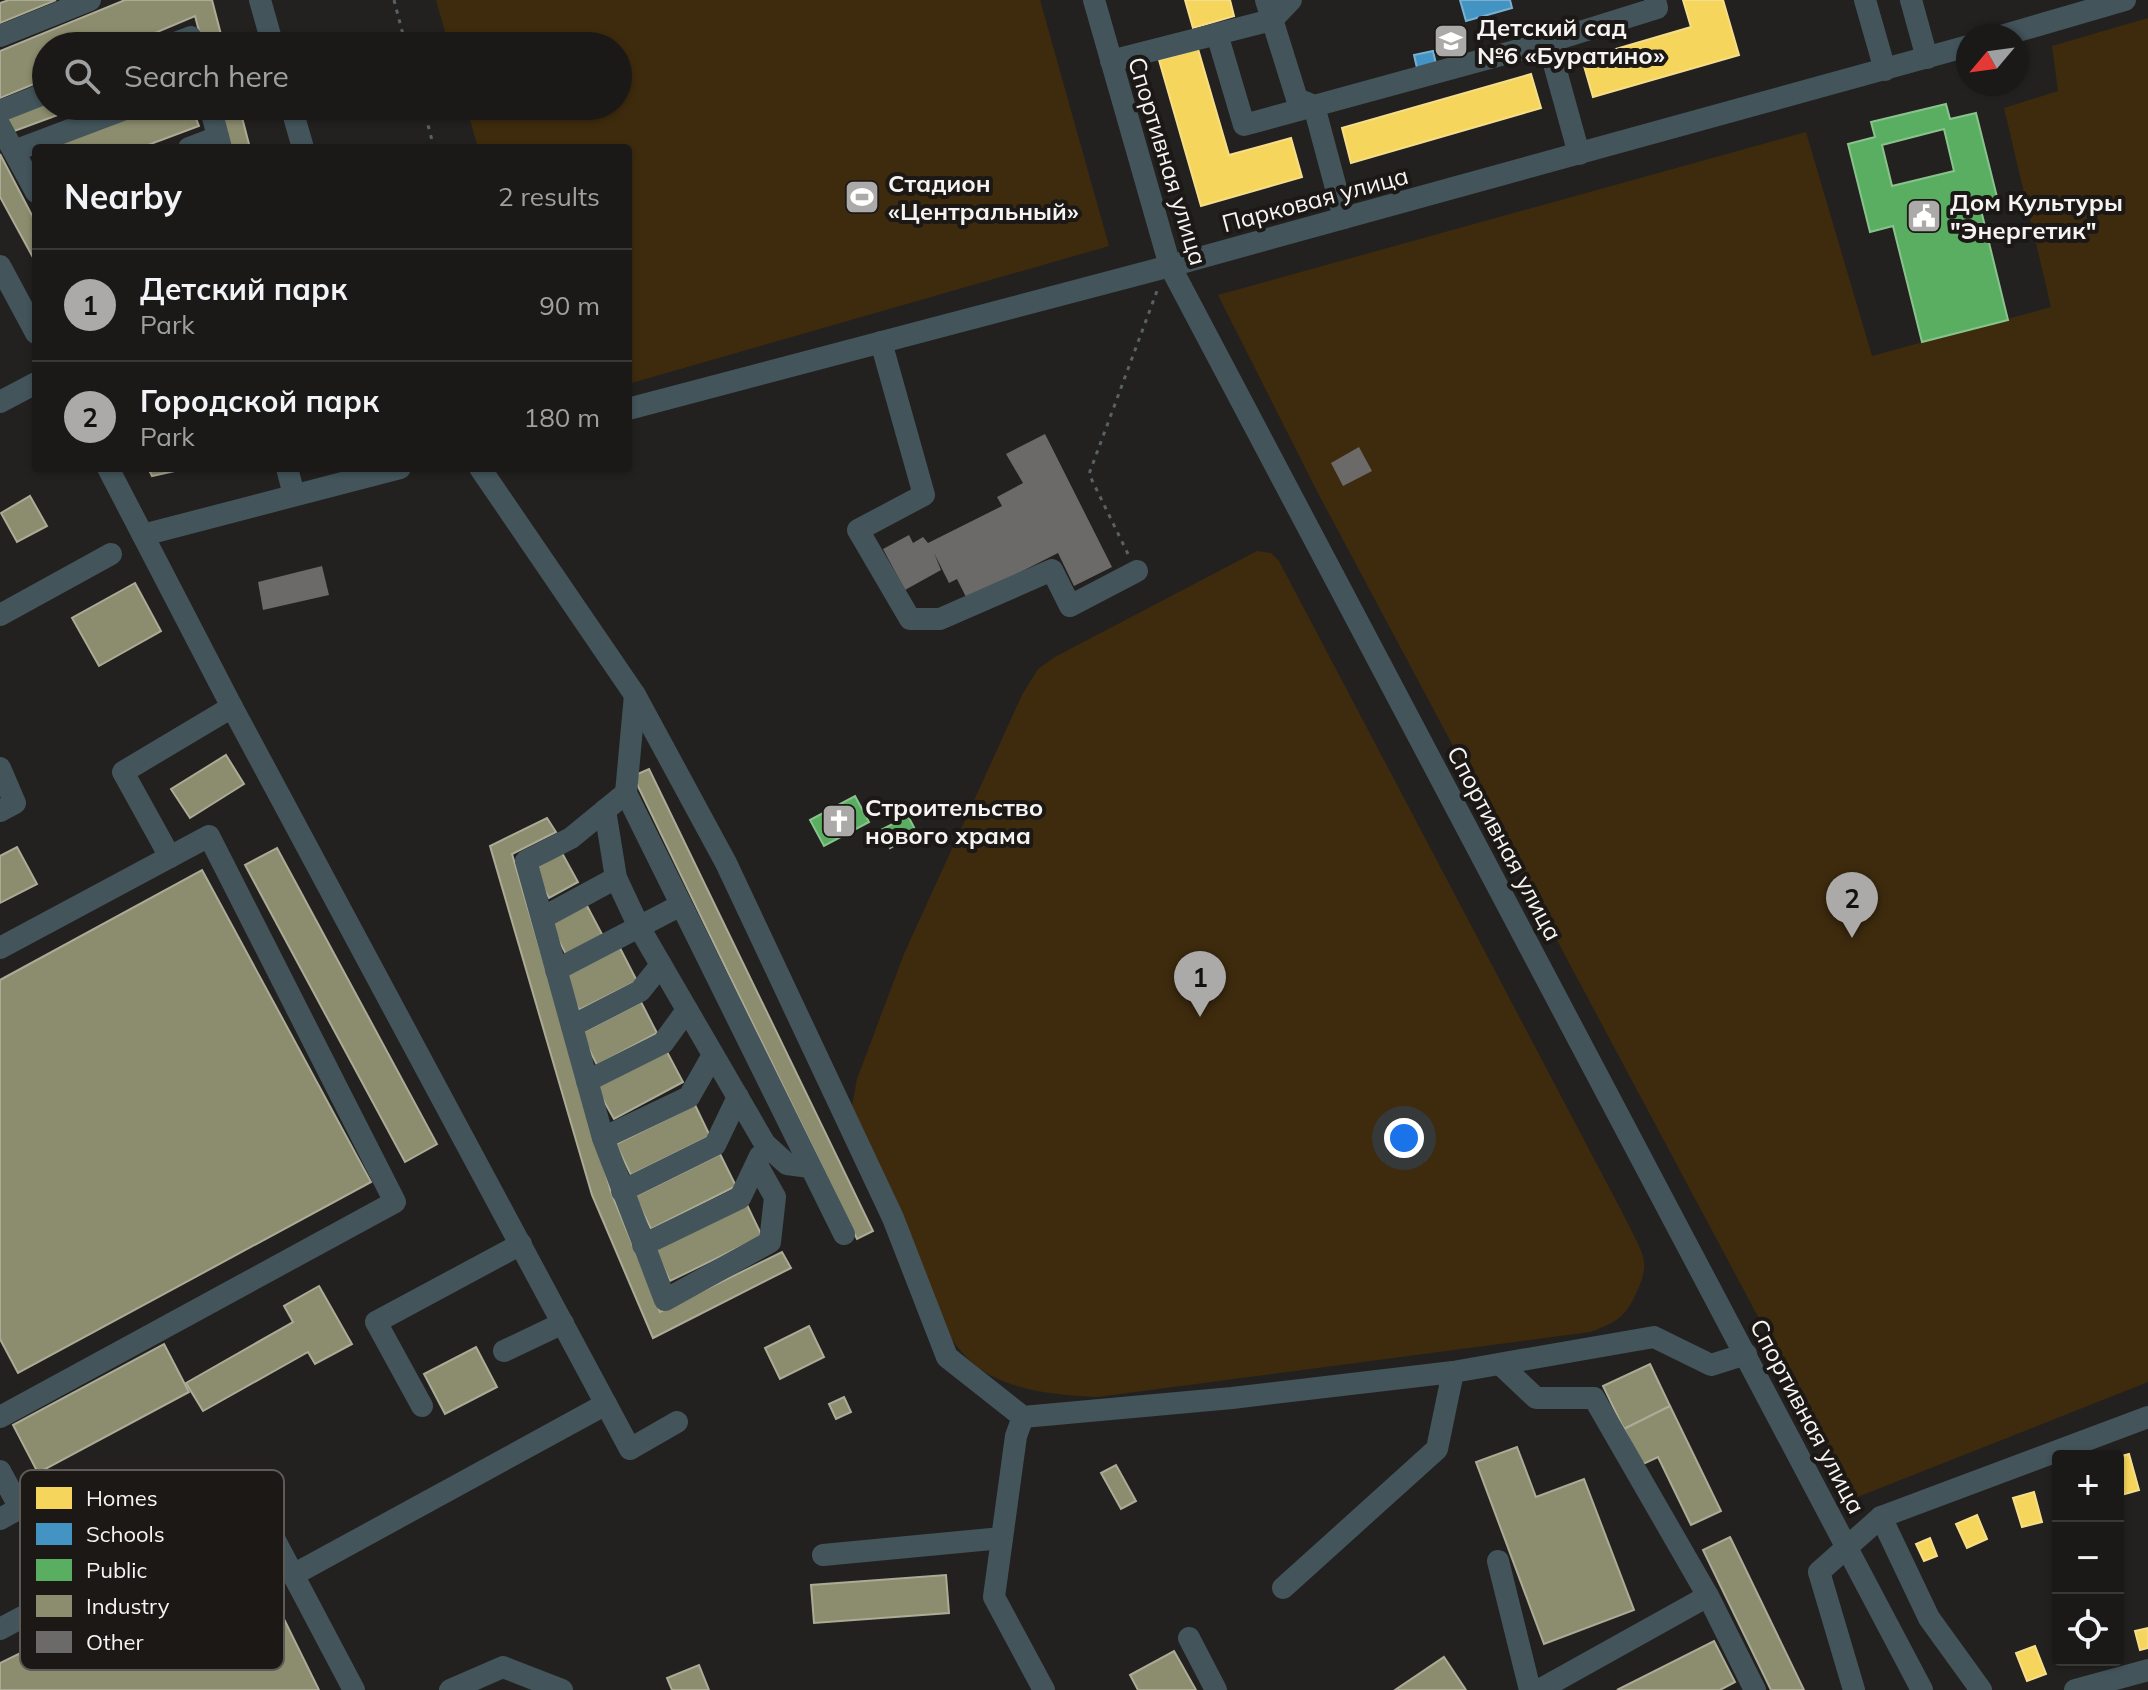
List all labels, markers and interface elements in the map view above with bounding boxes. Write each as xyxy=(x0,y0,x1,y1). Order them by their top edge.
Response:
place label: Детский сад №6 «Буратино» xyxy=(1477,12,1665,70)
school or university icon: Детский сад №6 «Буратино» xyxy=(1432,22,1470,60)
north arrow xyxy=(1956,24,2028,96)
search box xyxy=(32,32,632,120)
street label: Спортивная улица xyxy=(1122,53,1214,269)
icon: search xyxy=(60,54,104,98)
text: Search here xyxy=(124,57,289,95)
street label: Парковая улица xyxy=(1218,160,1412,238)
place label: Стадион «Центральный» xyxy=(888,168,1079,226)
text: Nearby xyxy=(64,175,182,218)
sports icon: Стадион «Центральный» xyxy=(843,178,881,216)
text: 2 results xyxy=(498,180,600,213)
place label: Дом Культуры "Энергетик" xyxy=(1950,187,2123,245)
public building icon: Дом Культуры "Энергетик" xyxy=(1905,197,1943,235)
text: Детский парк xyxy=(140,270,347,308)
text: 1 xyxy=(82,289,98,322)
text: 90 m xyxy=(539,289,600,322)
text: Park xyxy=(140,308,195,341)
text: Городской парк xyxy=(140,382,379,420)
text: 2 xyxy=(82,401,98,434)
text: 180 m xyxy=(524,401,600,434)
text: Park xyxy=(140,420,195,453)
street label: Спортивная улица xyxy=(1441,740,1569,946)
place label: Строительство нового храма xyxy=(865,792,1043,850)
church icon: Строительство нового храма xyxy=(820,802,858,840)
pin: 2 xyxy=(1826,872,1878,938)
pin: 1 xyxy=(1174,951,1226,1017)
your location xyxy=(1384,1118,1424,1158)
street label: Спортивная улица xyxy=(1744,1313,1872,1519)
map controls xyxy=(2052,1450,2124,1666)
button: + xyxy=(2052,1450,2124,1522)
legend xyxy=(20,1470,284,1670)
text: Homes xyxy=(86,1484,158,1512)
text: Schools xyxy=(86,1520,165,1548)
button: − xyxy=(2052,1522,2124,1594)
text: Public xyxy=(86,1556,148,1584)
text: Industry xyxy=(86,1592,170,1620)
button: locate xyxy=(2052,1594,2124,1666)
text: Other xyxy=(86,1628,144,1656)

